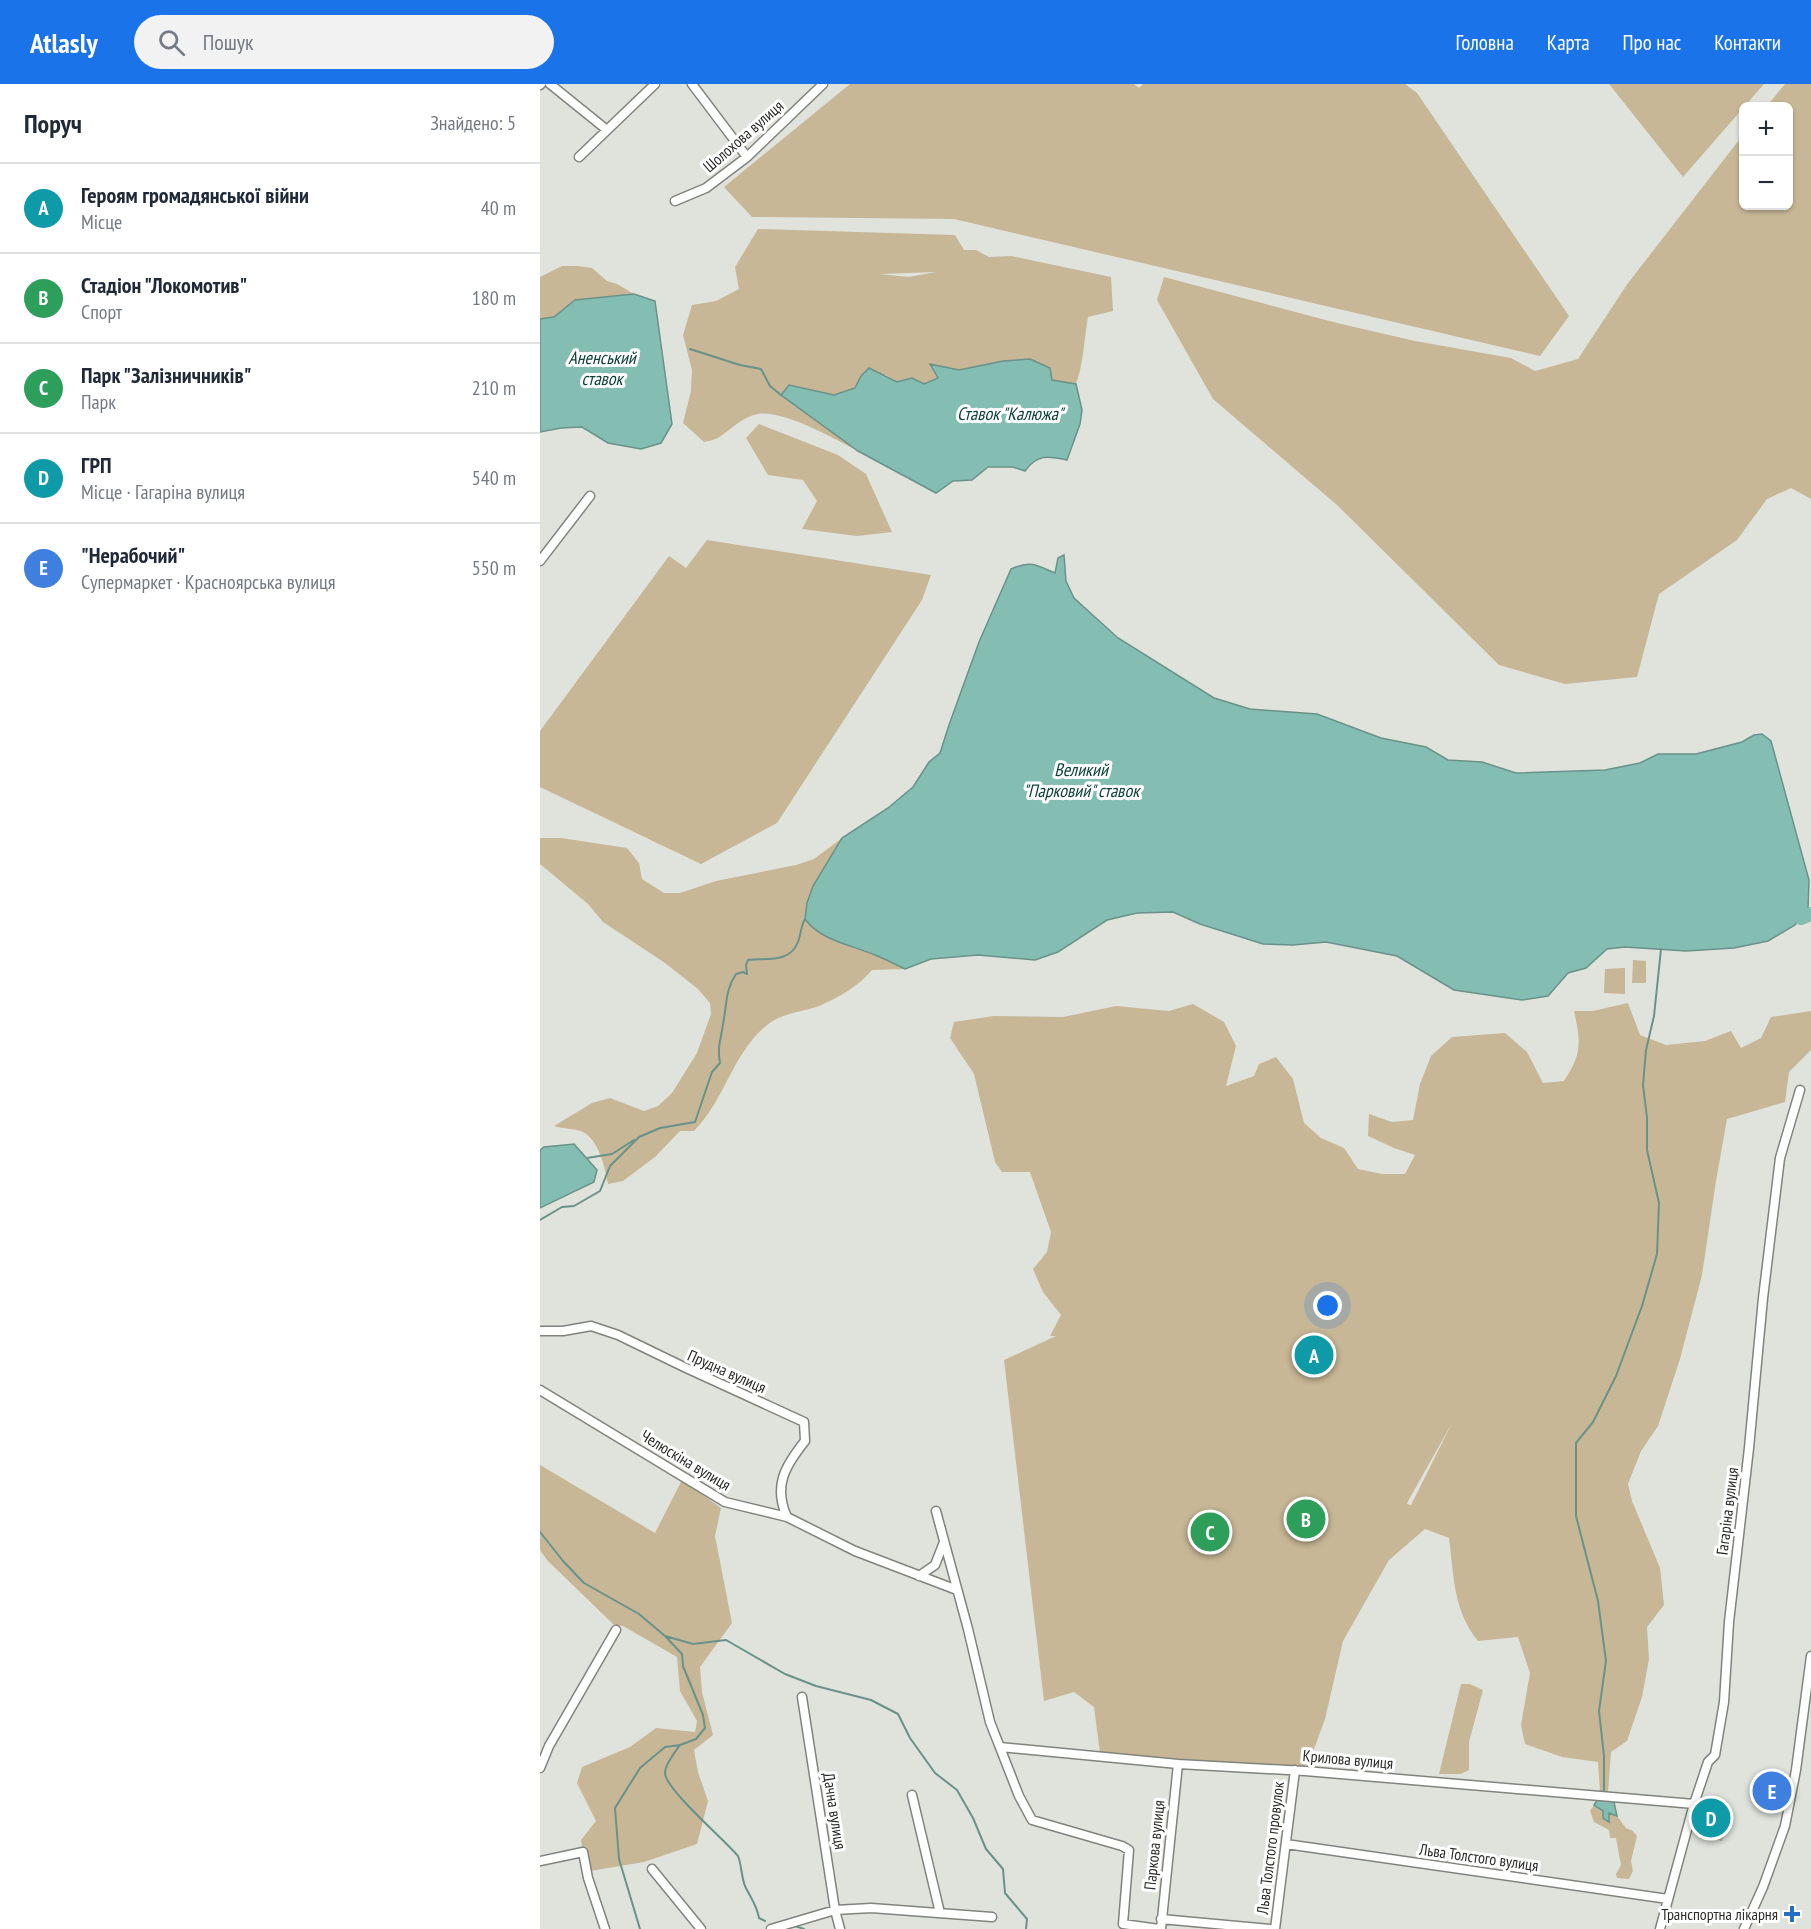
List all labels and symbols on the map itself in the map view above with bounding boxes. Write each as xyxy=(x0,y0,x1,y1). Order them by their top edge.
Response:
street label: Шолохова вулиця xyxy=(699,96,787,176)
water label: Аненський ставок xyxy=(568,346,638,390)
water label: Ставок "Калюжа" xyxy=(957,402,1066,425)
water label: Великий "Парковий" ставок xyxy=(1023,758,1141,802)
your location xyxy=(1313,1291,1342,1320)
pin: A xyxy=(1294,1332,1334,1378)
street label: Прудна вулиця xyxy=(685,1345,769,1397)
street label: Челюскіна вулиця xyxy=(638,1425,734,1495)
street label: Гагаріна вулиця xyxy=(1712,1466,1742,1556)
pin: B xyxy=(1286,1496,1326,1542)
pin: C xyxy=(1190,1510,1230,1554)
street label: Крилова вулиця xyxy=(1302,1745,1394,1773)
pin: E xyxy=(1752,1768,1792,1814)
street label: Дачна вулиця xyxy=(819,1771,851,1851)
street label: Льва Толстого провулок xyxy=(1252,1780,1288,1917)
pin: D xyxy=(1692,1796,1730,1840)
street label: Паркова вулиця xyxy=(1139,1799,1169,1891)
street label: Льва Толстого вулиця xyxy=(1417,1839,1540,1875)
place label: Транспортна лікарня xyxy=(1661,1904,1778,1924)
marker: Транспортна лікарня xyxy=(1783,1905,1801,1923)

